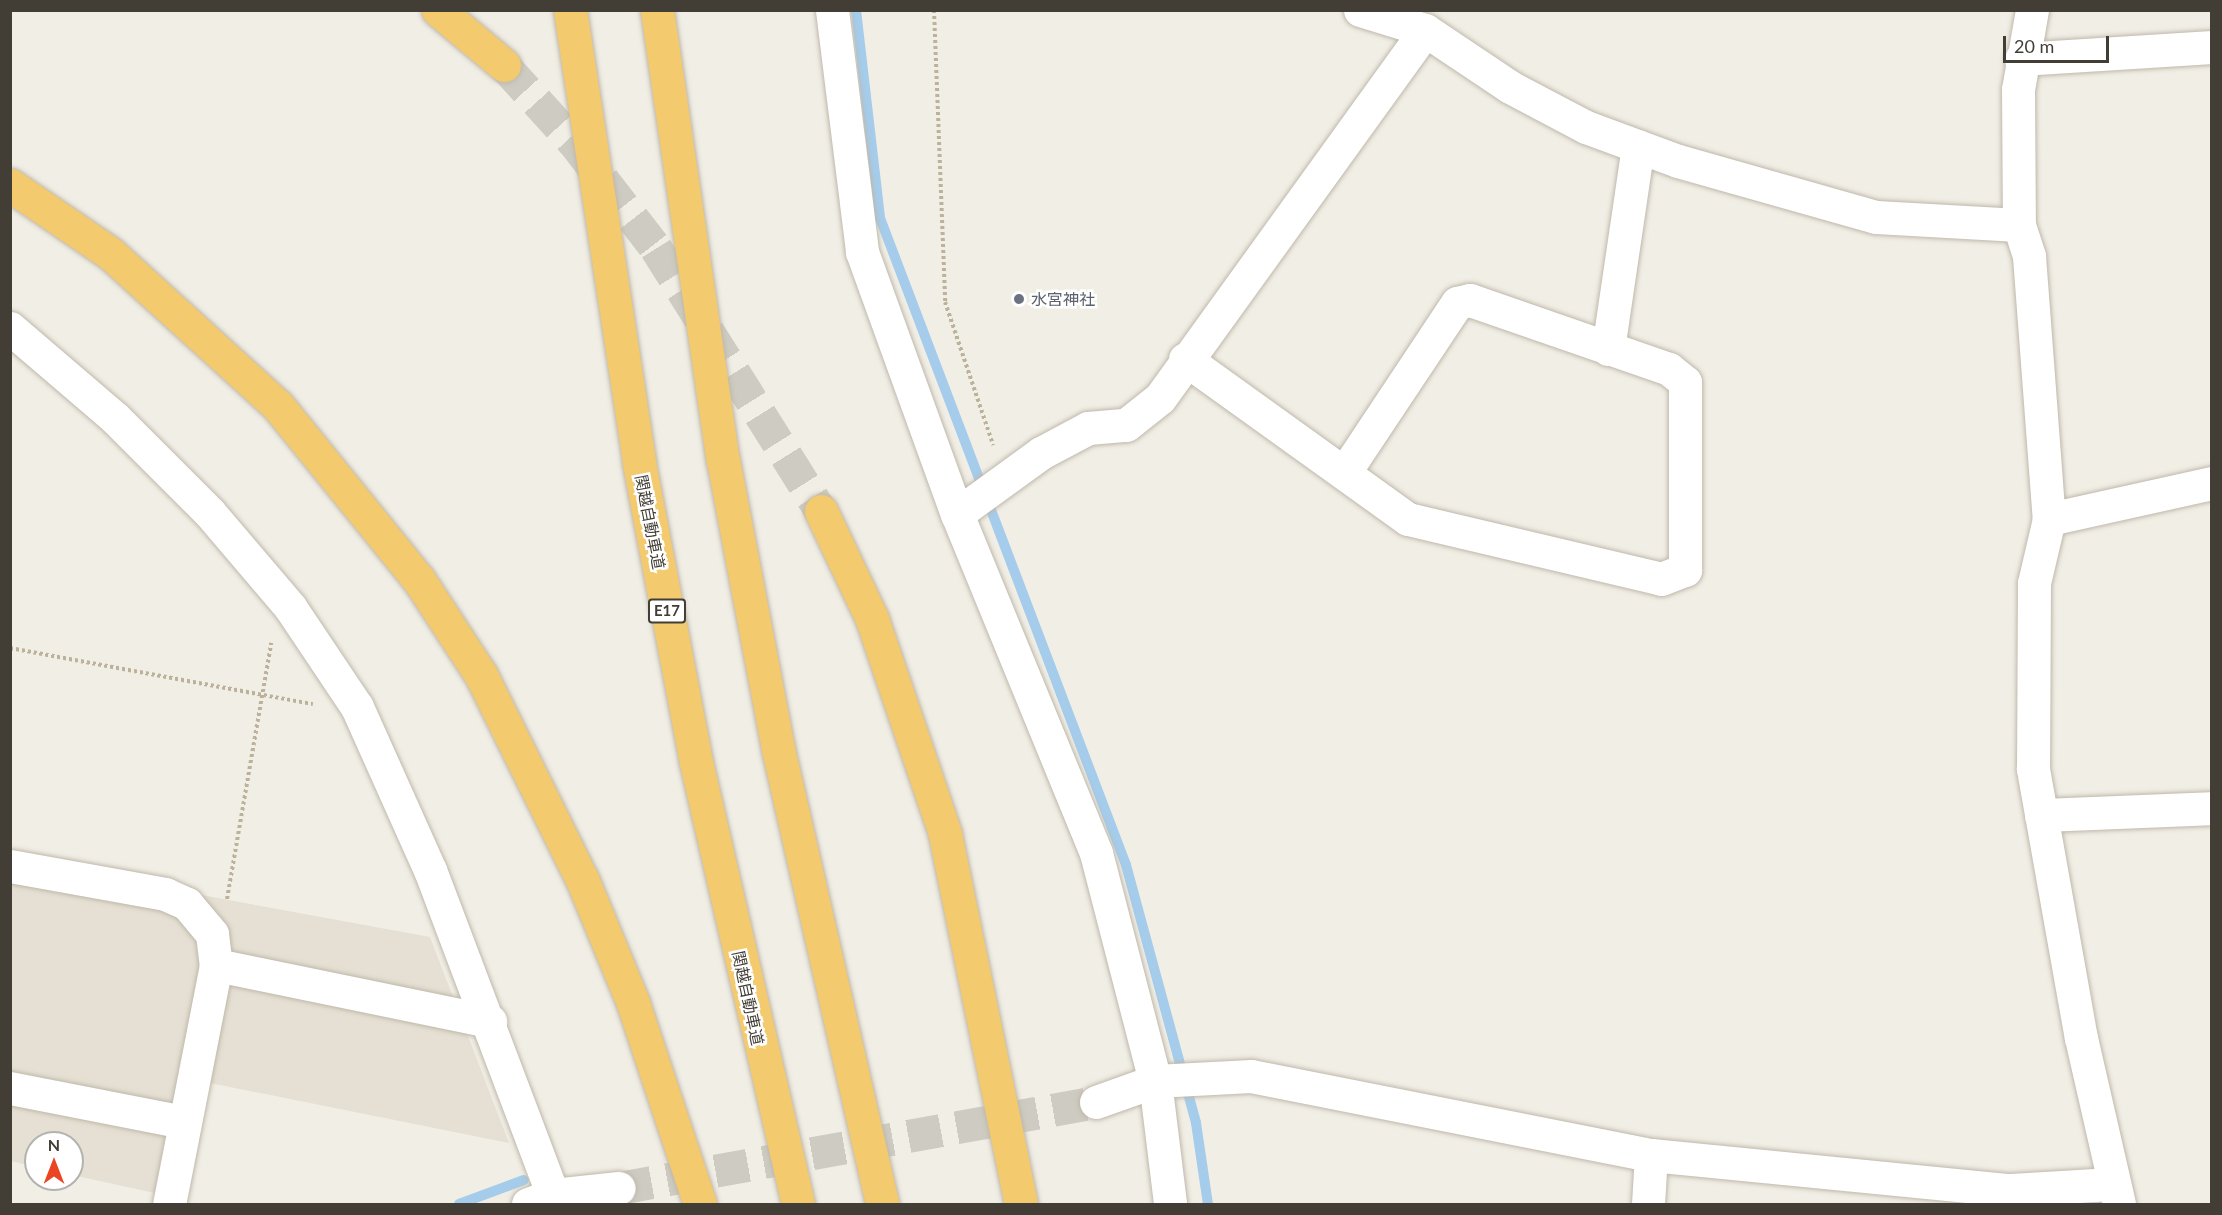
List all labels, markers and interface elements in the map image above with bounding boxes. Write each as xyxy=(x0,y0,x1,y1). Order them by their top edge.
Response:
scale bar xyxy=(2006,24,2112,62)
text: 20 m xyxy=(2014,35,2054,57)
place label: 水宮神社 xyxy=(1031,289,1095,309)
marker: 水宮神社 xyxy=(1012,292,1026,306)
street label: 関越自動車道 xyxy=(631,473,669,571)
road number: E17 xyxy=(648,599,686,623)
street label: 関越自動車道 xyxy=(729,949,767,1047)
north arrow xyxy=(24,1131,84,1191)
text: N xyxy=(48,1135,60,1154)

